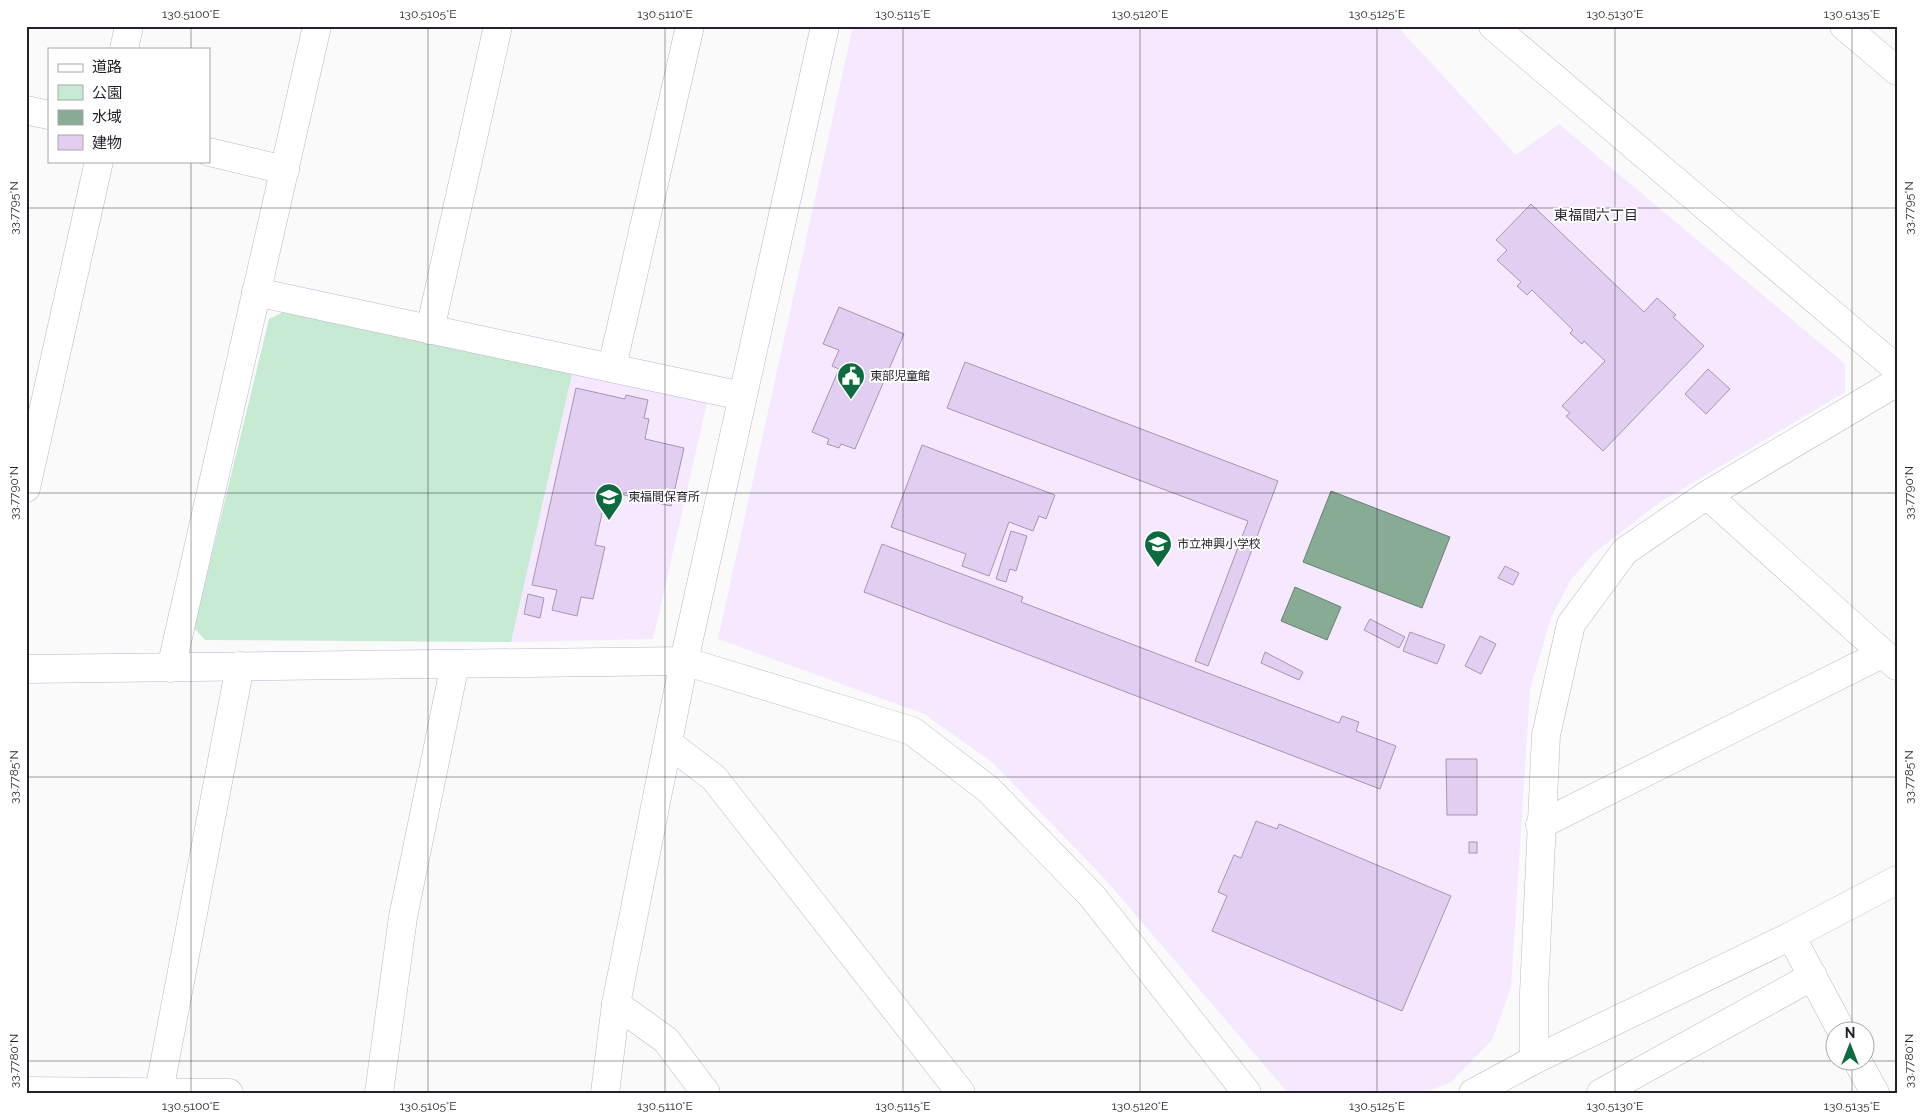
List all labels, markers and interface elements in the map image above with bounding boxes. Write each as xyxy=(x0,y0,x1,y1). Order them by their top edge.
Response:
text: 130.5100°E xyxy=(162,7,220,21)
text: 130.5105°E xyxy=(399,7,457,21)
text: 130.5110°E xyxy=(637,7,693,21)
text: 130.5115°E xyxy=(875,7,931,21)
text: 130.5120°E xyxy=(1112,7,1168,21)
text: 130.5125°E xyxy=(1349,7,1405,21)
text: 130.5130°E xyxy=(1587,7,1643,21)
text: 130.5135°E xyxy=(1824,7,1880,21)
legend xyxy=(48,48,210,162)
text: 道路 xyxy=(92,58,122,76)
text: 公園 xyxy=(92,84,122,102)
text: 水域 xyxy=(92,108,122,126)
text: 建物 xyxy=(92,134,122,152)
text: 33.7795°N xyxy=(7,181,21,235)
text: 33.7795°N xyxy=(1902,181,1916,235)
district label: 東福間六丁目 xyxy=(1554,207,1638,223)
public building icon: 東部児童館 xyxy=(836,361,866,400)
place label: 東部児童館 xyxy=(870,369,930,383)
text: 33.7790°N xyxy=(7,466,21,520)
text: 33.7790°N xyxy=(1902,466,1916,520)
school or university icon: 東福間保育所 xyxy=(594,482,624,521)
place label: 東福間保育所 xyxy=(628,490,700,504)
school or university icon: 市立神興小学校 xyxy=(1143,529,1173,568)
place label: 市立神興小学校 xyxy=(1177,537,1261,551)
text: 33.7785°N xyxy=(7,750,21,804)
text: 33.7785°N xyxy=(1902,750,1916,804)
north arrow xyxy=(1826,1022,1876,1072)
text: N xyxy=(1845,1025,1855,1041)
text: 33.7780°N xyxy=(7,1034,21,1088)
text: 33.7780°N xyxy=(1902,1034,1916,1088)
text: 130.5100°E xyxy=(162,1099,220,1113)
text: 130.5105°E xyxy=(399,1099,457,1113)
text: 130.5110°E xyxy=(637,1099,693,1113)
text: 130.5115°E xyxy=(875,1099,931,1113)
text: 130.5120°E xyxy=(1112,1099,1168,1113)
text: 130.5125°E xyxy=(1349,1099,1405,1113)
text: 130.5130°E xyxy=(1587,1099,1643,1113)
text: 130.5135°E xyxy=(1824,1099,1880,1113)

